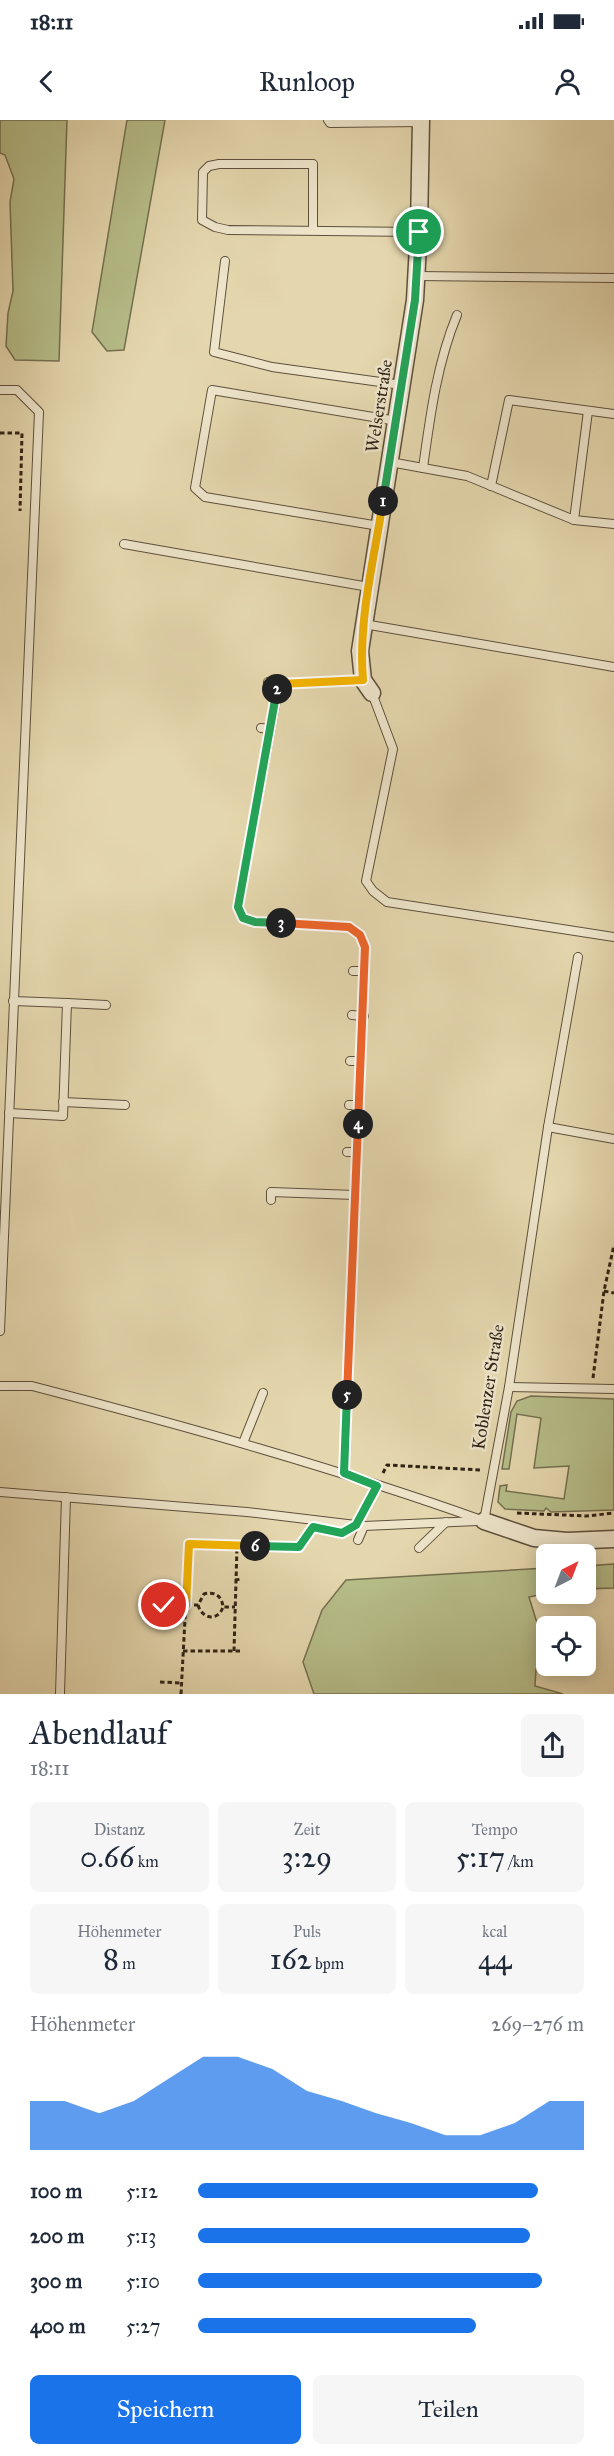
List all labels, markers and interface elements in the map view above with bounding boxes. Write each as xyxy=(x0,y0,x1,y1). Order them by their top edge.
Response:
text: 18:11 xyxy=(30,8,73,35)
icon: back xyxy=(30,65,63,98)
text: Runloop xyxy=(259,65,355,98)
icon: person xyxy=(551,65,584,98)
pin xyxy=(393,206,444,257)
icon: arrive xyxy=(402,215,435,248)
street label: Welserstraße xyxy=(361,358,397,454)
pin: 1 xyxy=(368,486,398,516)
text: 1 xyxy=(380,491,386,510)
pin: 2 xyxy=(262,674,292,704)
text: 2 xyxy=(273,679,281,698)
pin: 3 xyxy=(266,908,296,938)
text: 3 xyxy=(278,913,284,932)
pin: 4 xyxy=(343,1109,373,1139)
text: 4 xyxy=(354,1114,362,1133)
street label: Koblenzer Straße xyxy=(467,1323,509,1451)
pin: 5 xyxy=(332,1380,362,1410)
text: 5 xyxy=(343,1385,351,1404)
pin: 6 xyxy=(240,1531,270,1561)
text: 6 xyxy=(251,1536,259,1555)
north arrow xyxy=(536,1544,596,1604)
map controls xyxy=(536,1544,596,1676)
pin xyxy=(138,1579,189,1630)
icon: check xyxy=(147,1588,180,1621)
button: locate xyxy=(536,1616,596,1676)
text: Abendlauf xyxy=(30,1713,168,1753)
button: share xyxy=(521,1714,584,1777)
text: 18:11 xyxy=(30,1756,69,1780)
text: Distanz xyxy=(94,1820,145,1839)
text: Zeit xyxy=(294,1820,320,1839)
text: Tempo xyxy=(472,1820,518,1839)
text: 0.66 xyxy=(80,1839,134,1875)
text: 3:29 xyxy=(282,1839,332,1875)
text: 5:17 xyxy=(456,1839,505,1875)
text: km xyxy=(134,1852,159,1871)
text: /km xyxy=(505,1852,534,1871)
text: Höhenmeter xyxy=(77,1922,161,1941)
text: Puls xyxy=(293,1922,321,1941)
text: kcal xyxy=(482,1922,507,1941)
text: 8 xyxy=(103,1941,119,1977)
text: 162 xyxy=(270,1941,312,1977)
text: 44 xyxy=(478,1941,511,1977)
text: m xyxy=(119,1954,136,1973)
text: bpm xyxy=(312,1954,344,1973)
text: Höhenmeter xyxy=(30,2012,135,2036)
text: 269–276 m xyxy=(491,2012,584,2036)
text: 100 m xyxy=(30,2179,82,2203)
text: 5:12 xyxy=(126,2179,158,2203)
text: 200 m xyxy=(30,2224,84,2248)
text: 5:13 xyxy=(126,2224,156,2248)
text: 300 m xyxy=(30,2269,82,2293)
text: 5:10 xyxy=(126,2269,160,2293)
text: 400 m xyxy=(30,2314,86,2338)
text: 5:27 xyxy=(126,2314,160,2338)
button: Speichern xyxy=(30,2375,301,2444)
button: Teilen xyxy=(313,2375,584,2444)

